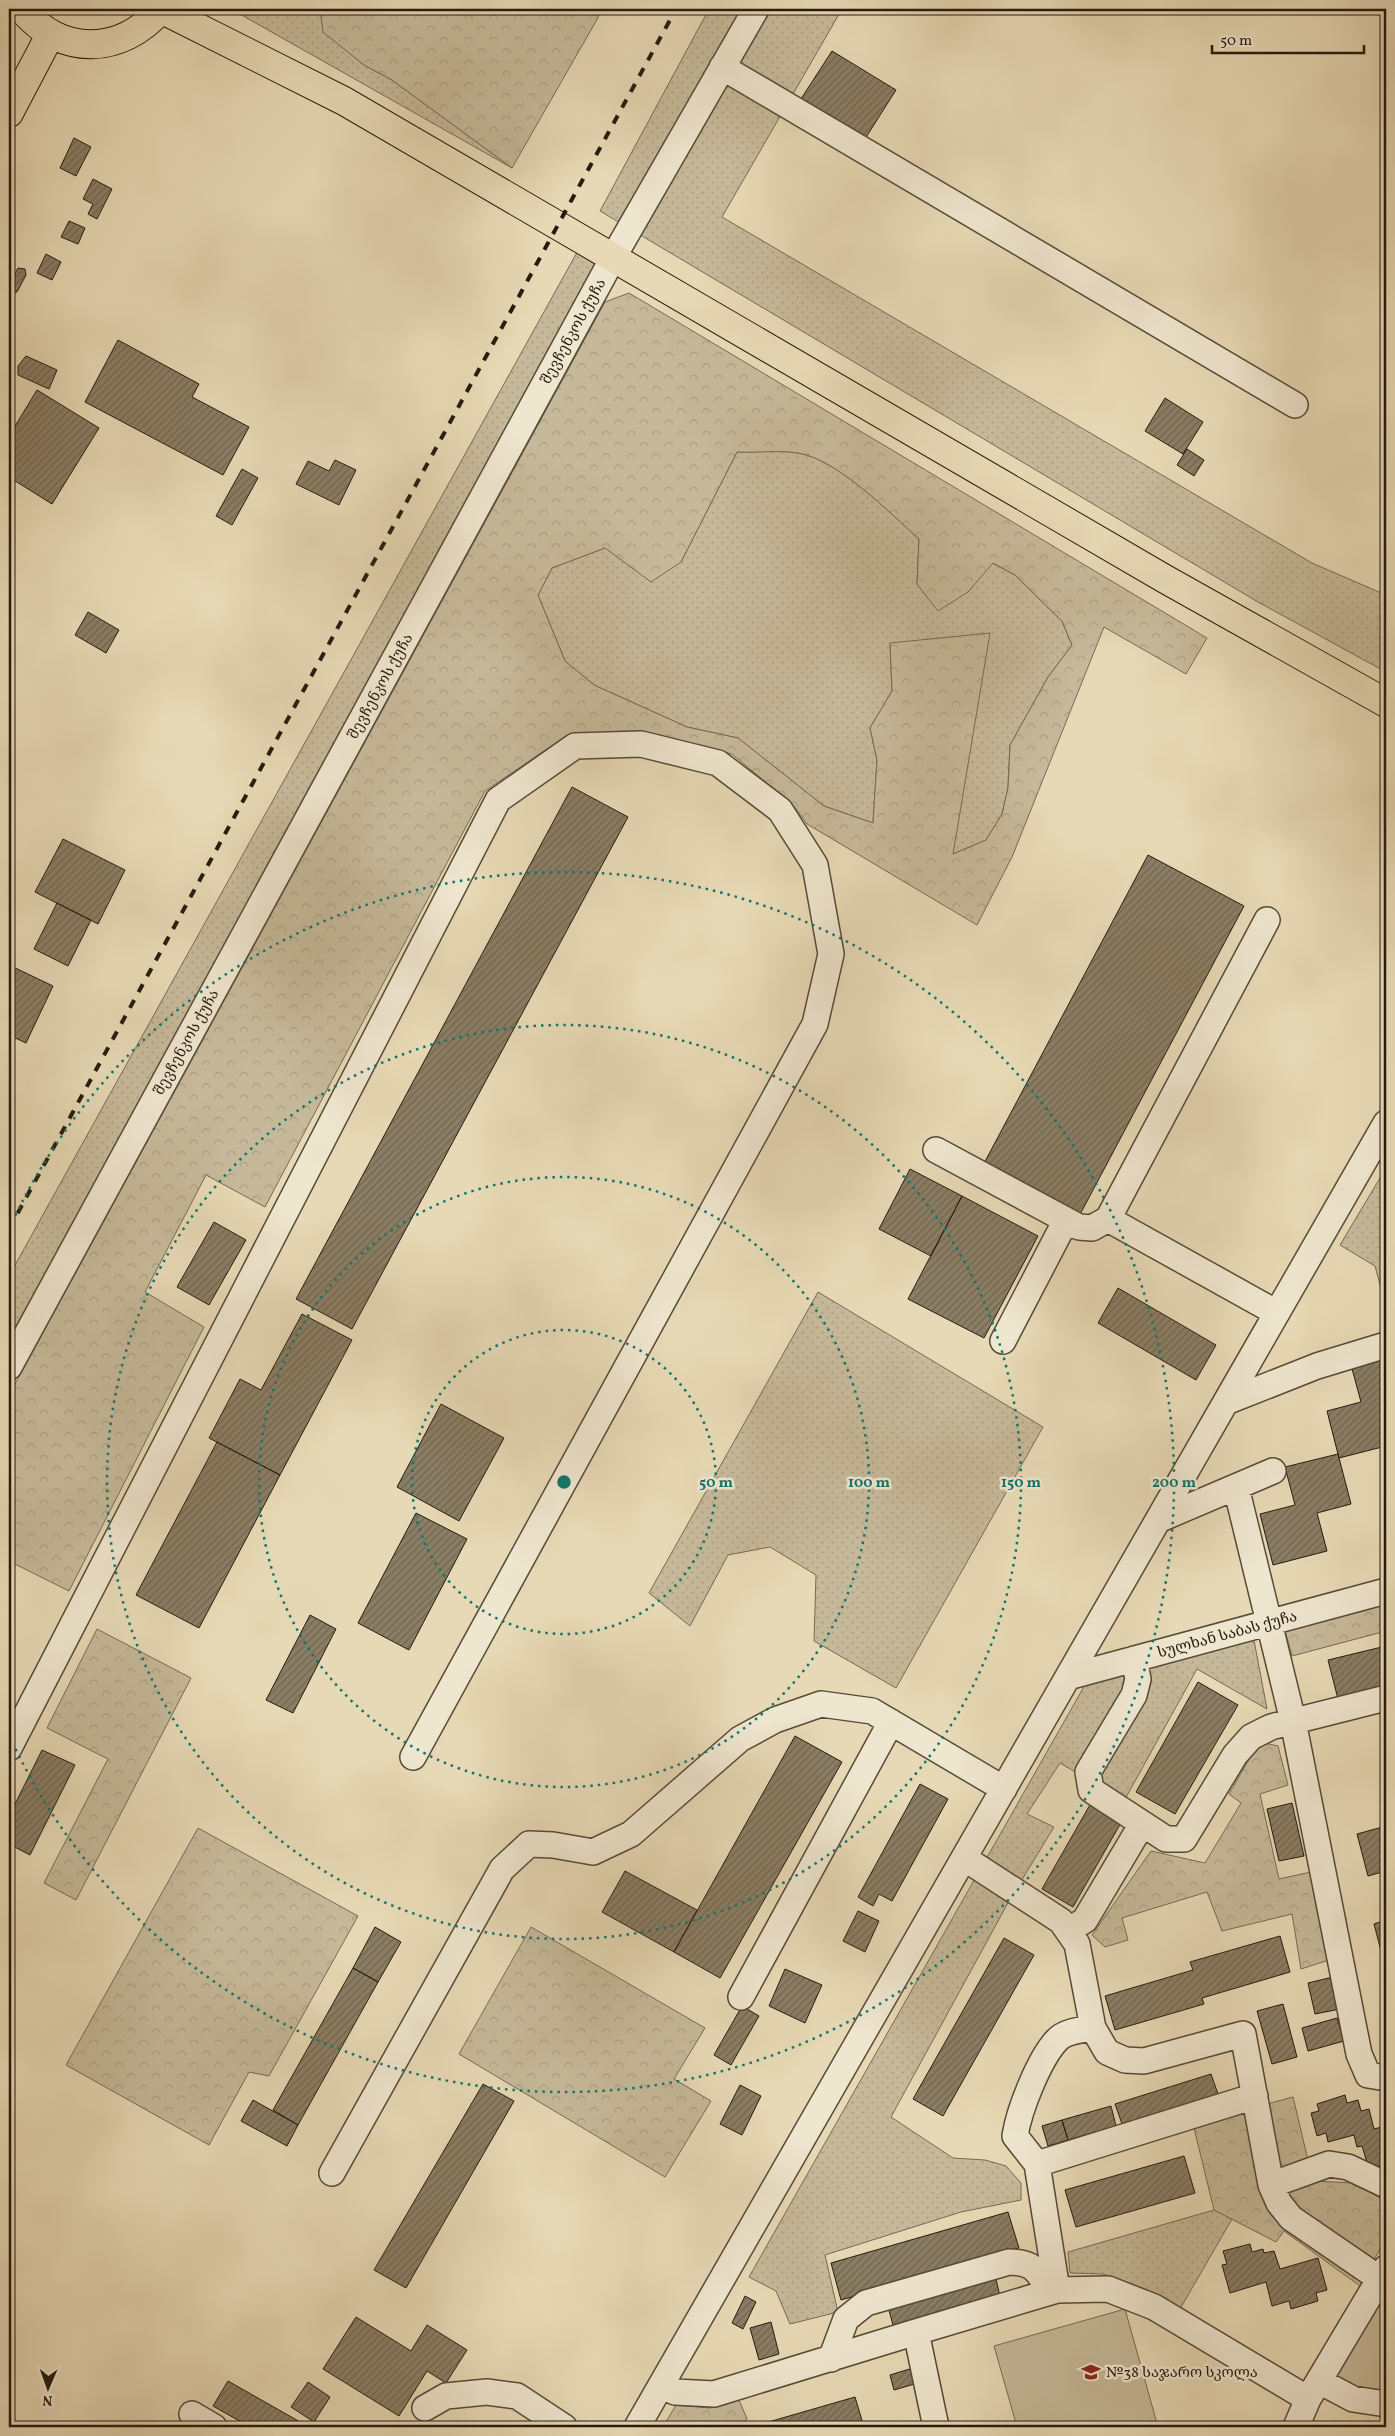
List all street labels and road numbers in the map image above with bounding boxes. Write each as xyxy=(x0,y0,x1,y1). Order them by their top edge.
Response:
street label: შევჩენკოს ქუჩა xyxy=(537,275,612,388)
street label: შევჩენკოს ქუჩა xyxy=(344,630,419,743)
street label: შევჩენკოს ქუჩა xyxy=(150,986,225,1099)
street label: სულხან საბას ქუჩა xyxy=(1155,1607,1300,1664)

